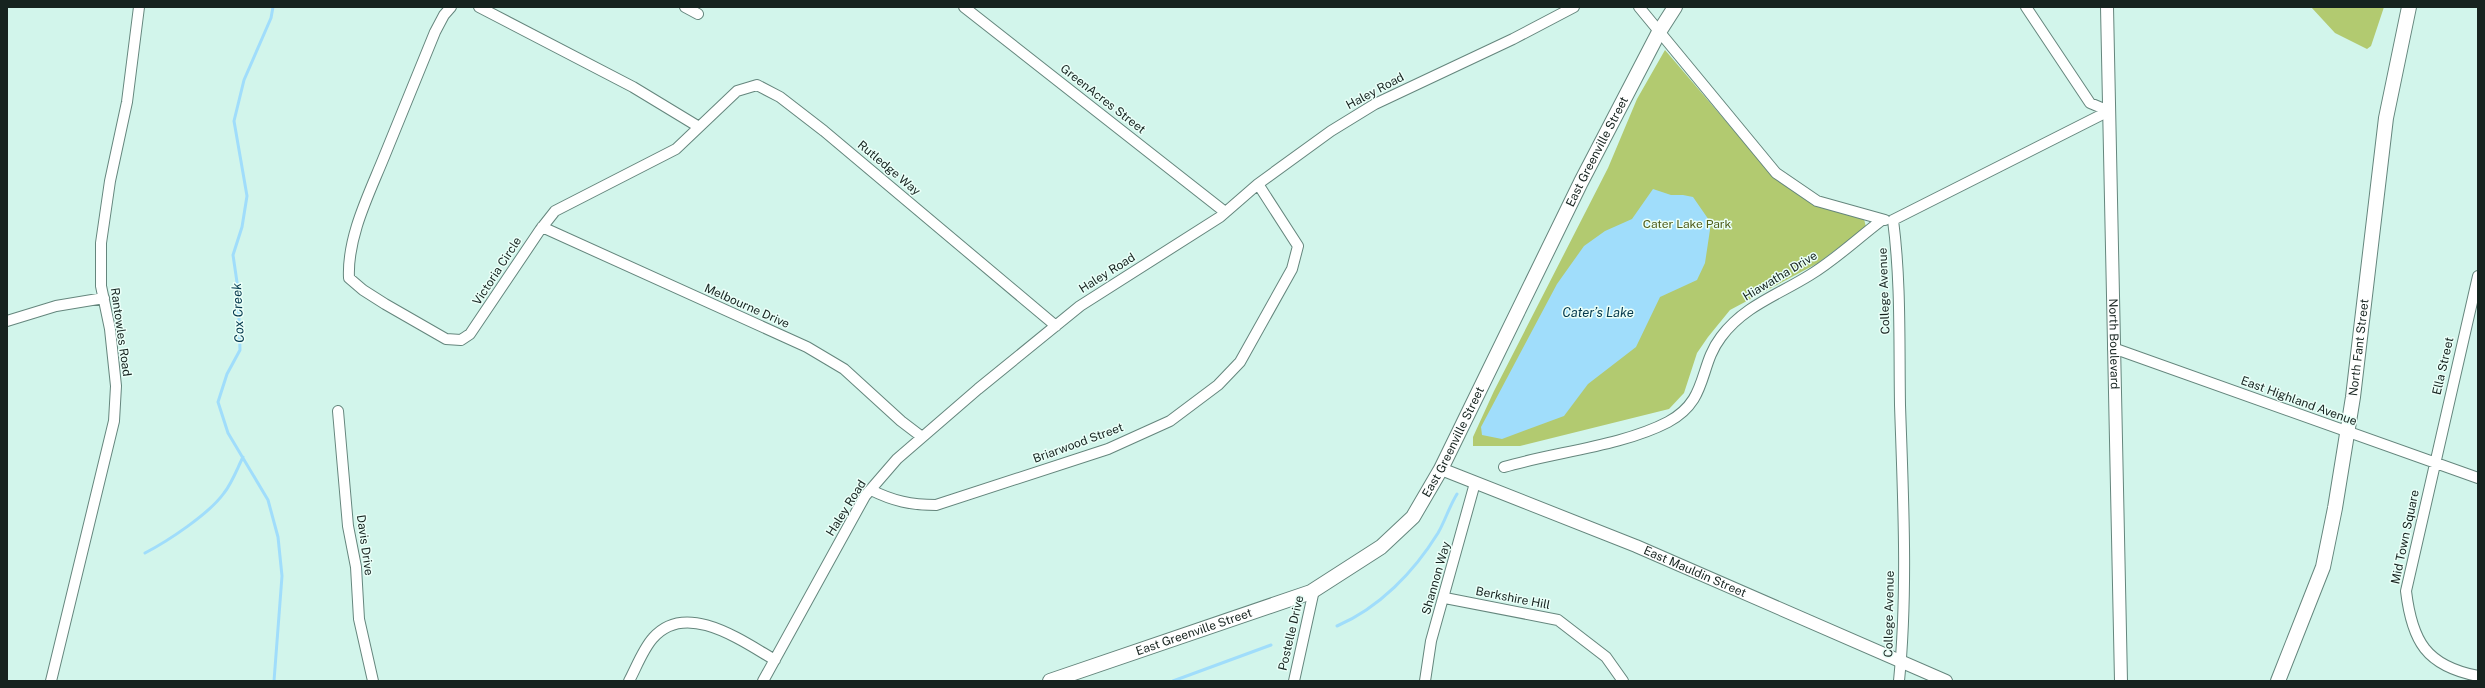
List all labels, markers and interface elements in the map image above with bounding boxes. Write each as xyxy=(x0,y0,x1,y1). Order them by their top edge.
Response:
street label: GreenAcres Street xyxy=(1058,61,1149,137)
street label: Haley Road xyxy=(1344,70,1406,112)
street label: East Greenville Street xyxy=(1563,94,1631,209)
street label: Rutledge Way xyxy=(855,138,924,199)
park label: Cater Lake Park xyxy=(1643,217,1732,231)
street label: Victoria Circle xyxy=(470,234,524,308)
street label: College Avenue xyxy=(1875,247,1893,335)
street label: Hiawatha Drive xyxy=(1740,248,1820,304)
street label: Haley Road xyxy=(1076,250,1138,296)
street label: Melbourne Drive xyxy=(702,281,792,331)
water label: Cox Creek xyxy=(229,283,247,343)
street label: Rantowles Road xyxy=(108,287,134,377)
street label: North Boulevard xyxy=(2106,298,2122,390)
street label: North Fant Street xyxy=(2346,298,2372,397)
water label: Cater’s Lake xyxy=(1562,305,1634,320)
street label: Ella Street xyxy=(2430,335,2457,396)
street label: East Highland Avenue xyxy=(2239,373,2359,429)
street label: East Greenville Street xyxy=(1419,384,1487,500)
street label: Briarwood Street xyxy=(1031,420,1125,466)
street label: Haley Road xyxy=(823,477,869,539)
street label: Mid Town Square xyxy=(2388,488,2422,585)
street label: Davis Drive xyxy=(354,514,376,577)
street label: Shannon Way xyxy=(1419,539,1453,616)
street label: East Mauldin Street xyxy=(1642,543,1749,600)
street label: College Avenue xyxy=(1881,570,1897,657)
street label: Berkshire Hill xyxy=(1474,584,1552,612)
street label: Postelle Drive xyxy=(1276,594,1306,672)
street label: East Greenville Street xyxy=(1134,606,1254,658)

